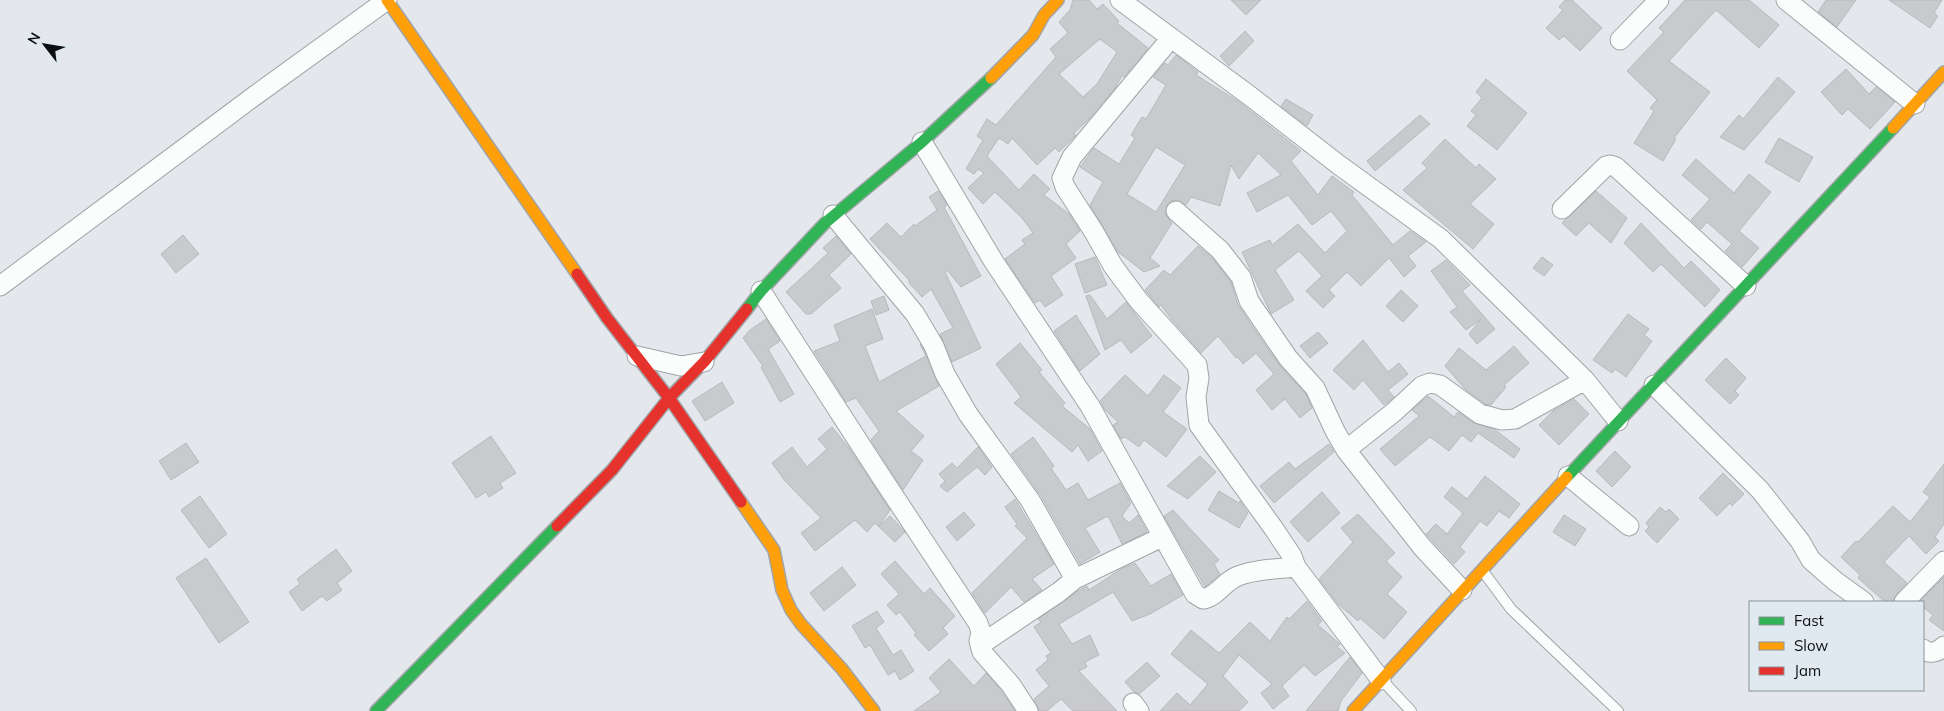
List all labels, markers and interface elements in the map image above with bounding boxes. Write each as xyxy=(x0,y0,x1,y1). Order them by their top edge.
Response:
north arrow xyxy=(20,20,70,70)
text: N xyxy=(23,29,44,47)
legend xyxy=(1749,601,1924,691)
text: Fast xyxy=(1794,611,1824,630)
text: Slow xyxy=(1794,636,1828,655)
text: Jam xyxy=(1794,661,1821,680)

